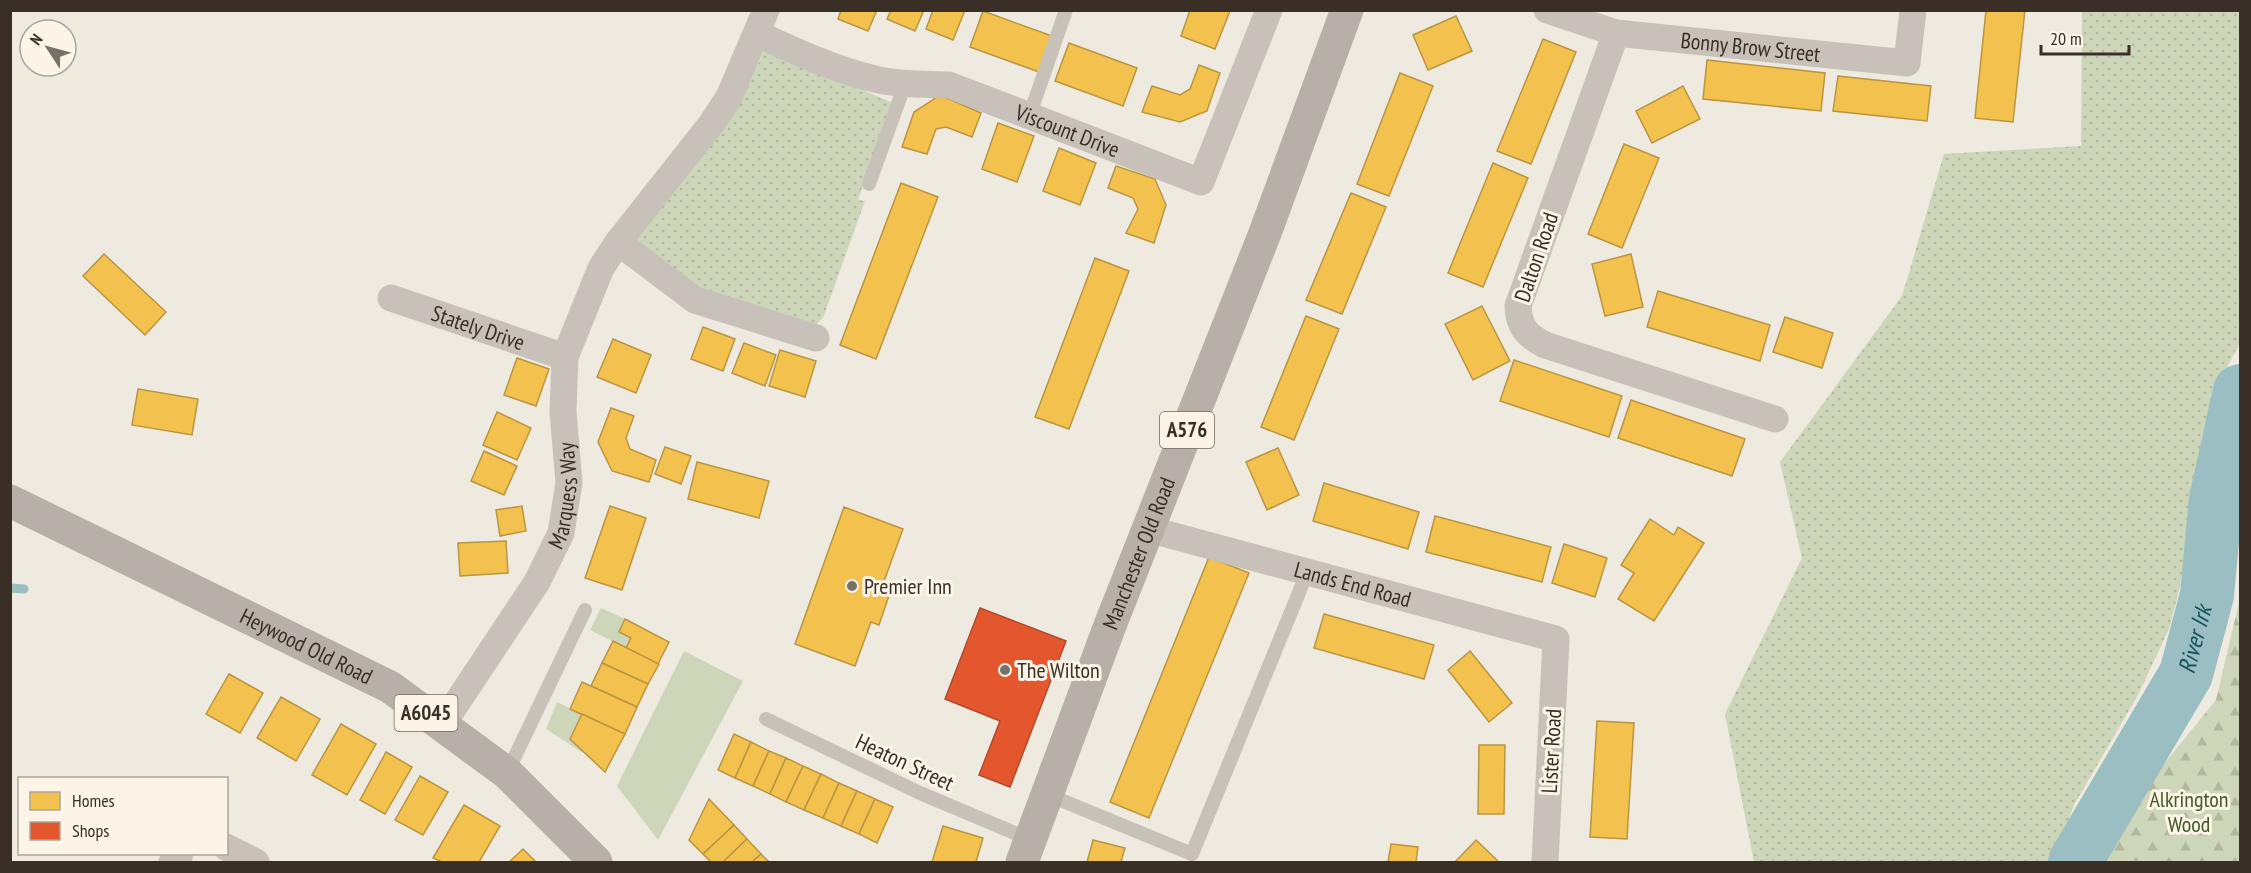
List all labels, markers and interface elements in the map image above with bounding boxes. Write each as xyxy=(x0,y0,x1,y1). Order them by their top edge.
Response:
north arrow xyxy=(18,18,78,78)
scale bar xyxy=(2041,18,2130,56)
street label: Bonny Brow Street xyxy=(1679,26,1822,68)
text: 20 m xyxy=(2050,27,2082,50)
text: N xyxy=(25,30,46,49)
street label: Viscount Drive xyxy=(1011,98,1124,163)
street label: Dalton Road xyxy=(1508,209,1564,305)
street label: Stately Drive xyxy=(428,299,528,356)
road number: A576 xyxy=(1160,412,1214,448)
street label: Marquess Way xyxy=(541,440,583,553)
street label: Manchester Old Road xyxy=(1096,473,1181,633)
street label: Lands End Road xyxy=(1291,555,1414,613)
place label: Premier Inn xyxy=(864,572,952,600)
marker: Premier Inn xyxy=(845,579,859,593)
water label: River Irk xyxy=(2171,599,2219,677)
street label: Heywood Old Road xyxy=(236,602,377,690)
place label: The Wilton xyxy=(1017,656,1100,684)
marker: The Wilton xyxy=(998,663,1012,677)
road number: A6045 xyxy=(394,695,458,731)
street label: Lister Road xyxy=(1535,708,1567,794)
street label: Heaton Street xyxy=(852,727,958,797)
legend xyxy=(18,777,228,855)
park label: Alkrington Wood xyxy=(2149,785,2229,838)
text: Homes xyxy=(72,789,115,812)
text: Shops xyxy=(72,819,109,842)

